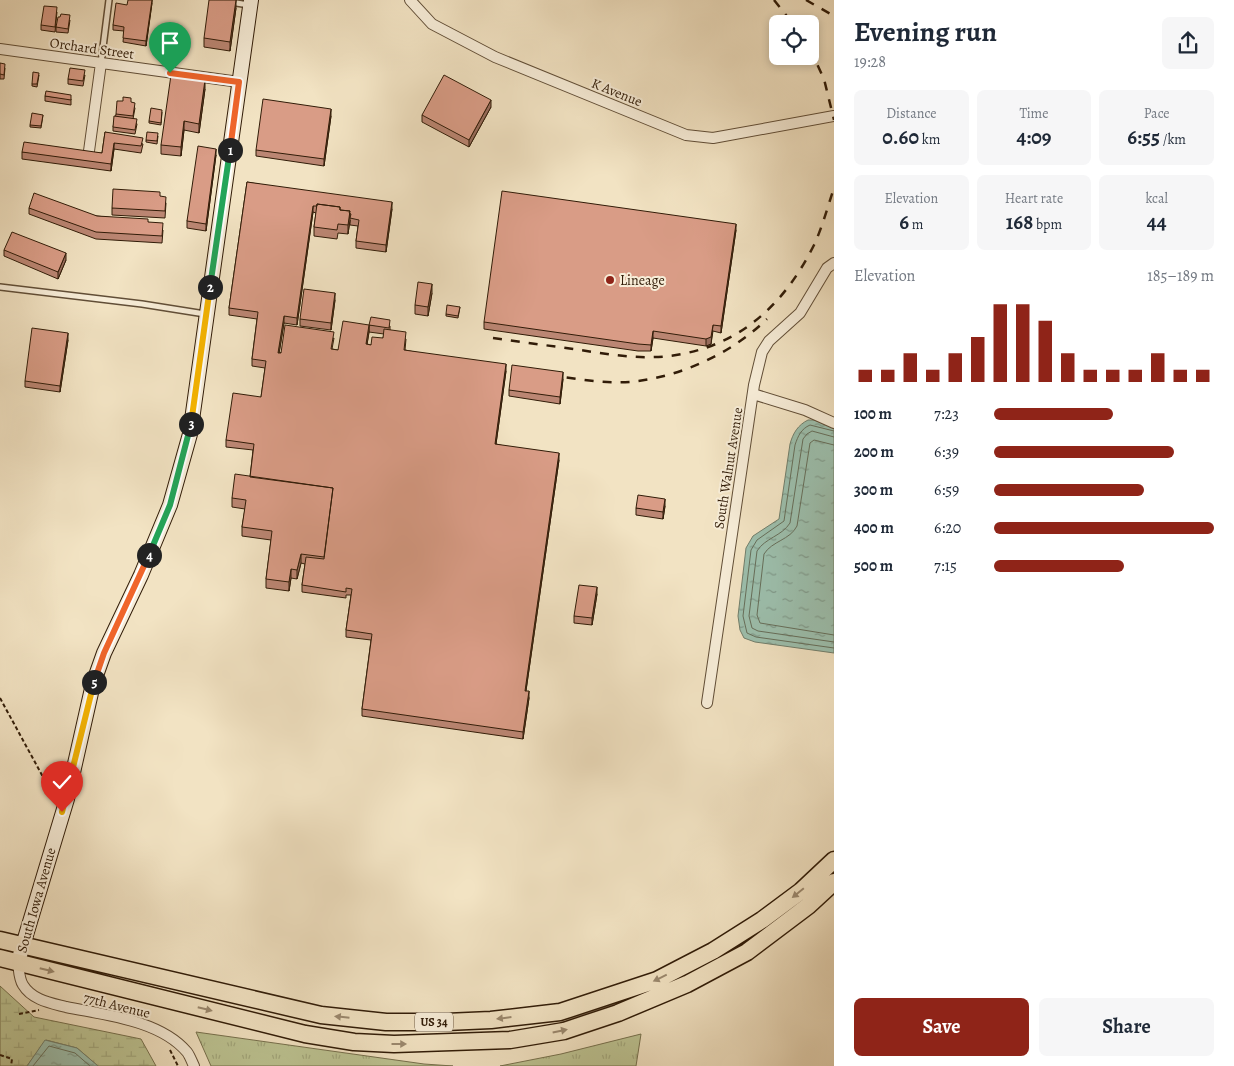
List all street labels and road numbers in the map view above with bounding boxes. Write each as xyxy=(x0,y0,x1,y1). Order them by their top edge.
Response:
street label: Orchard Street xyxy=(49,33,136,64)
street label: K Avenue xyxy=(589,74,645,111)
street label: South Walnut Avenue xyxy=(710,406,747,530)
street label: South Iowa Avenue xyxy=(12,845,61,955)
street label: 77th Avenue xyxy=(81,988,152,1023)
road number: US 34 xyxy=(415,1012,453,1032)

